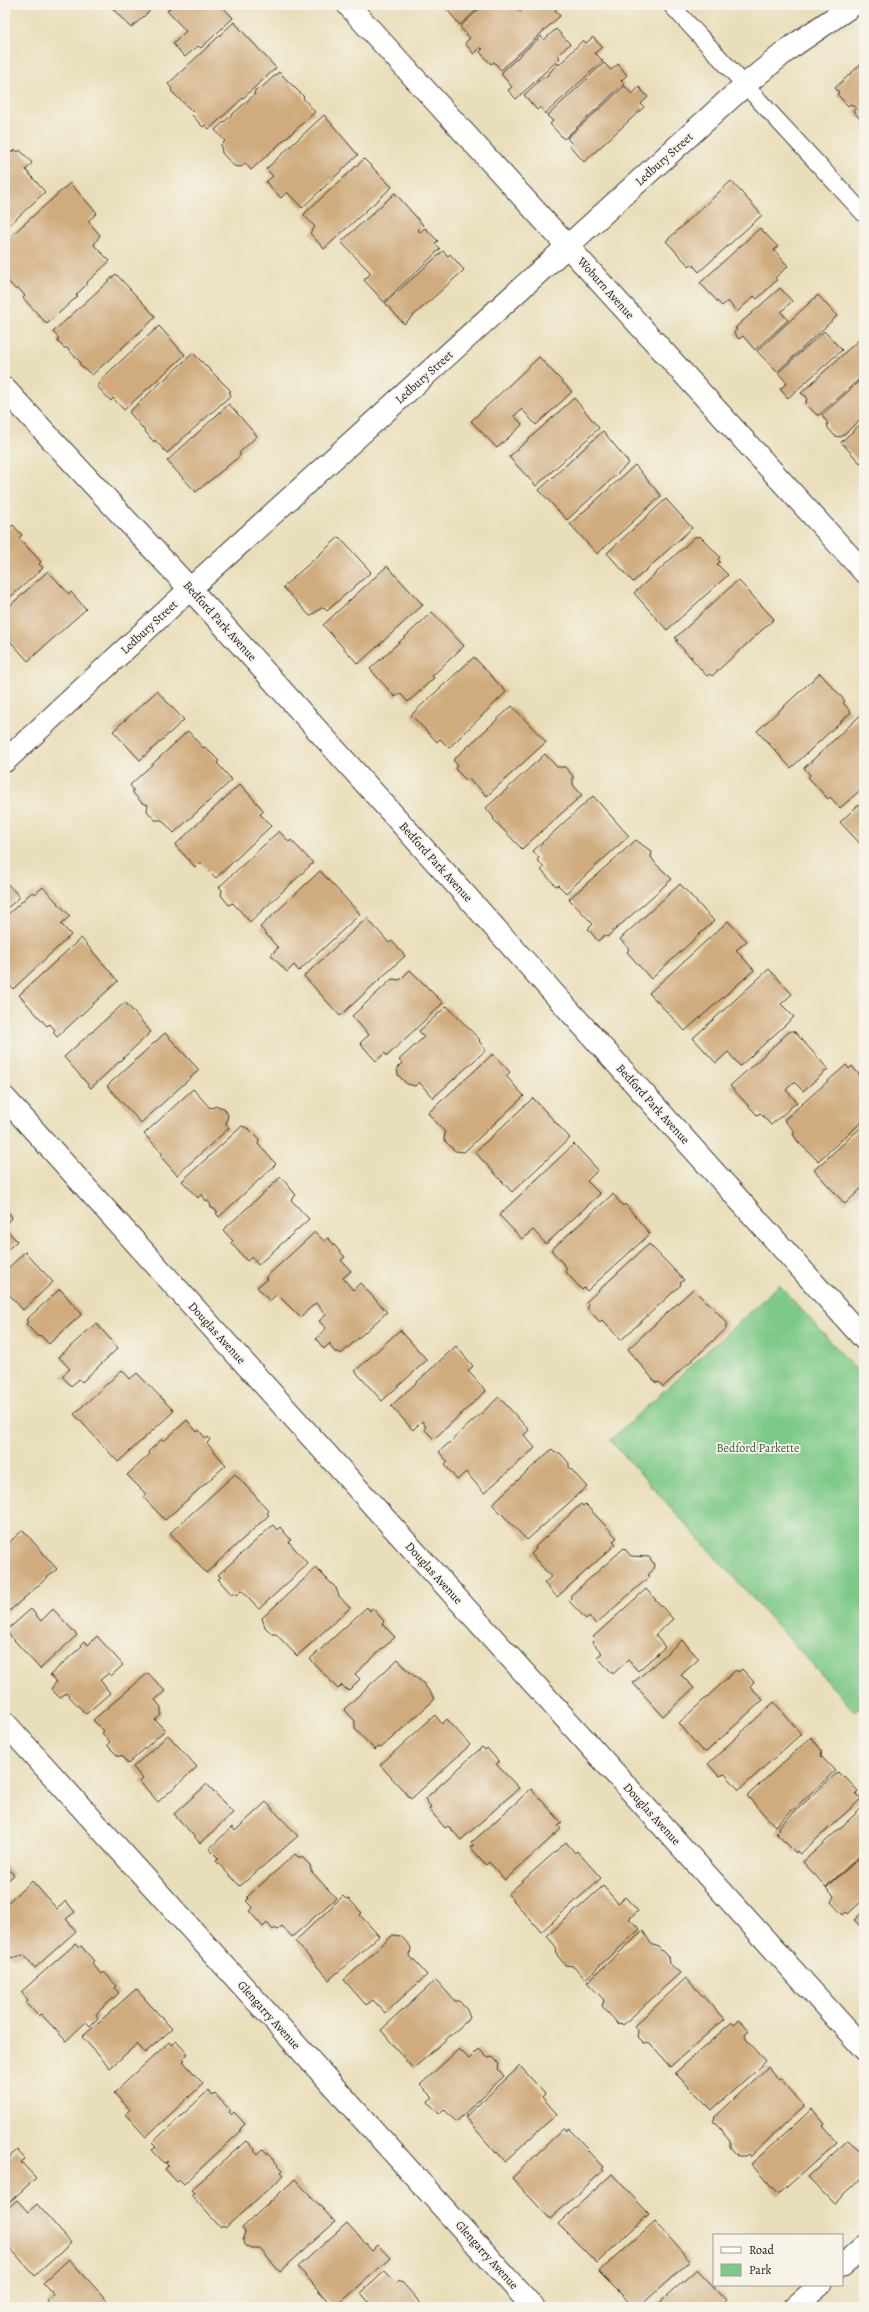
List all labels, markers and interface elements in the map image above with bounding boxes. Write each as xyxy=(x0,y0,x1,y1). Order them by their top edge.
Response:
street label: Ledbury Street xyxy=(632,129,696,189)
street label: Woburn Avenue xyxy=(573,253,638,322)
street label: Ledbury Street xyxy=(392,347,456,407)
street label: Bedford Park Avenue xyxy=(180,578,260,664)
street label: Ledbury Street xyxy=(117,596,181,658)
street label: Bedford Park Avenue xyxy=(396,819,476,905)
street label: Bedford Park Avenue xyxy=(613,1061,693,1147)
street label: Douglas Avenue xyxy=(185,1299,249,1367)
park label: Bedford Parkette xyxy=(717,1440,799,1456)
street label: Douglas Avenue xyxy=(402,1539,466,1607)
street label: Douglas Avenue xyxy=(620,1780,684,1848)
street label: Glengarry Avenue xyxy=(234,1977,304,2053)
street label: Glengarry Avenue xyxy=(452,2217,522,2293)
legend xyxy=(713,2234,843,2286)
text: Road xyxy=(749,2242,775,2258)
text: Park xyxy=(749,2262,772,2278)

